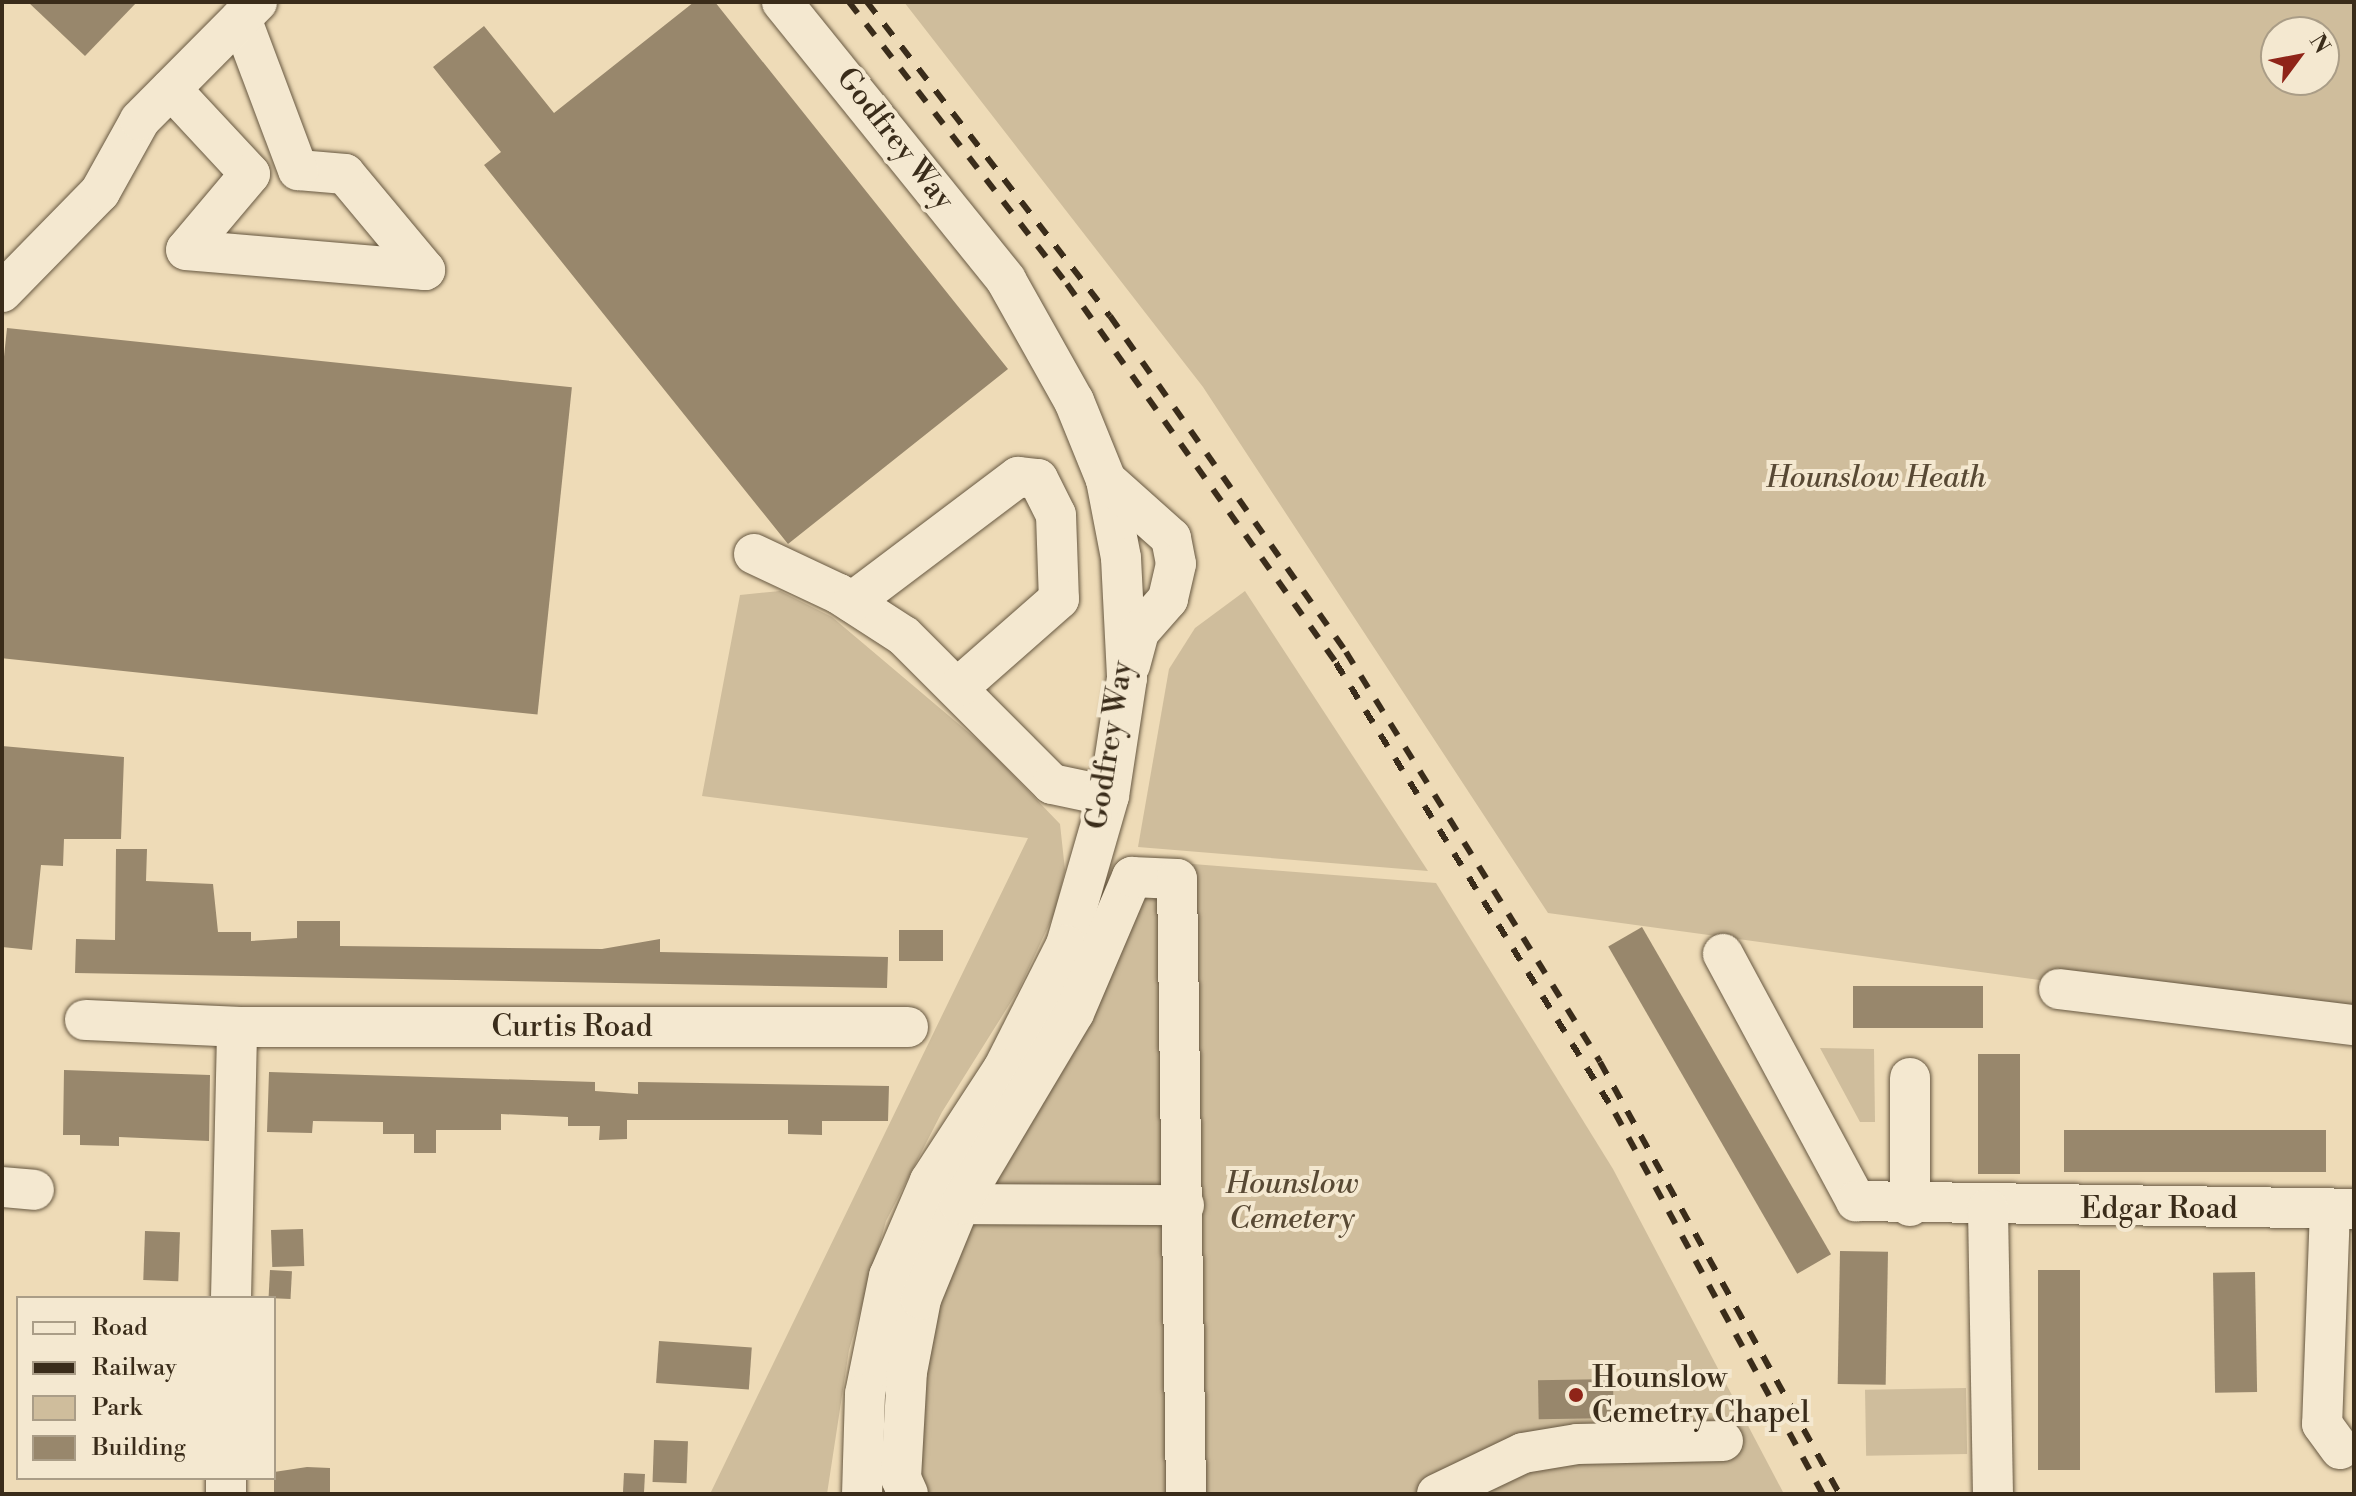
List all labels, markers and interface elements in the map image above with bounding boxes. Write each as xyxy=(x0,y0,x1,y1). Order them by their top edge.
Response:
north arrow xyxy=(2260,16,2340,96)
text: N xyxy=(2303,30,2335,59)
street label: Godfrey Way xyxy=(828,61,962,217)
park label: Hounslow Heath xyxy=(1766,460,1986,496)
street label: Godfrey Way xyxy=(1079,658,1141,832)
street label: Curtis Road xyxy=(492,1009,652,1045)
park label: Hounslow Cemetery xyxy=(1226,1166,1358,1236)
street label: Edgar Road xyxy=(2080,1191,2238,1227)
legend xyxy=(16,1296,276,1480)
text: Road xyxy=(92,1313,148,1343)
text: Railway xyxy=(92,1353,177,1383)
place label: Hounslow Cemetry Chapel xyxy=(1592,1360,1810,1430)
marker: Hounslow Cemetry Chapel xyxy=(1567,1386,1585,1404)
text: Park xyxy=(92,1393,142,1423)
text: Building xyxy=(92,1433,186,1463)

